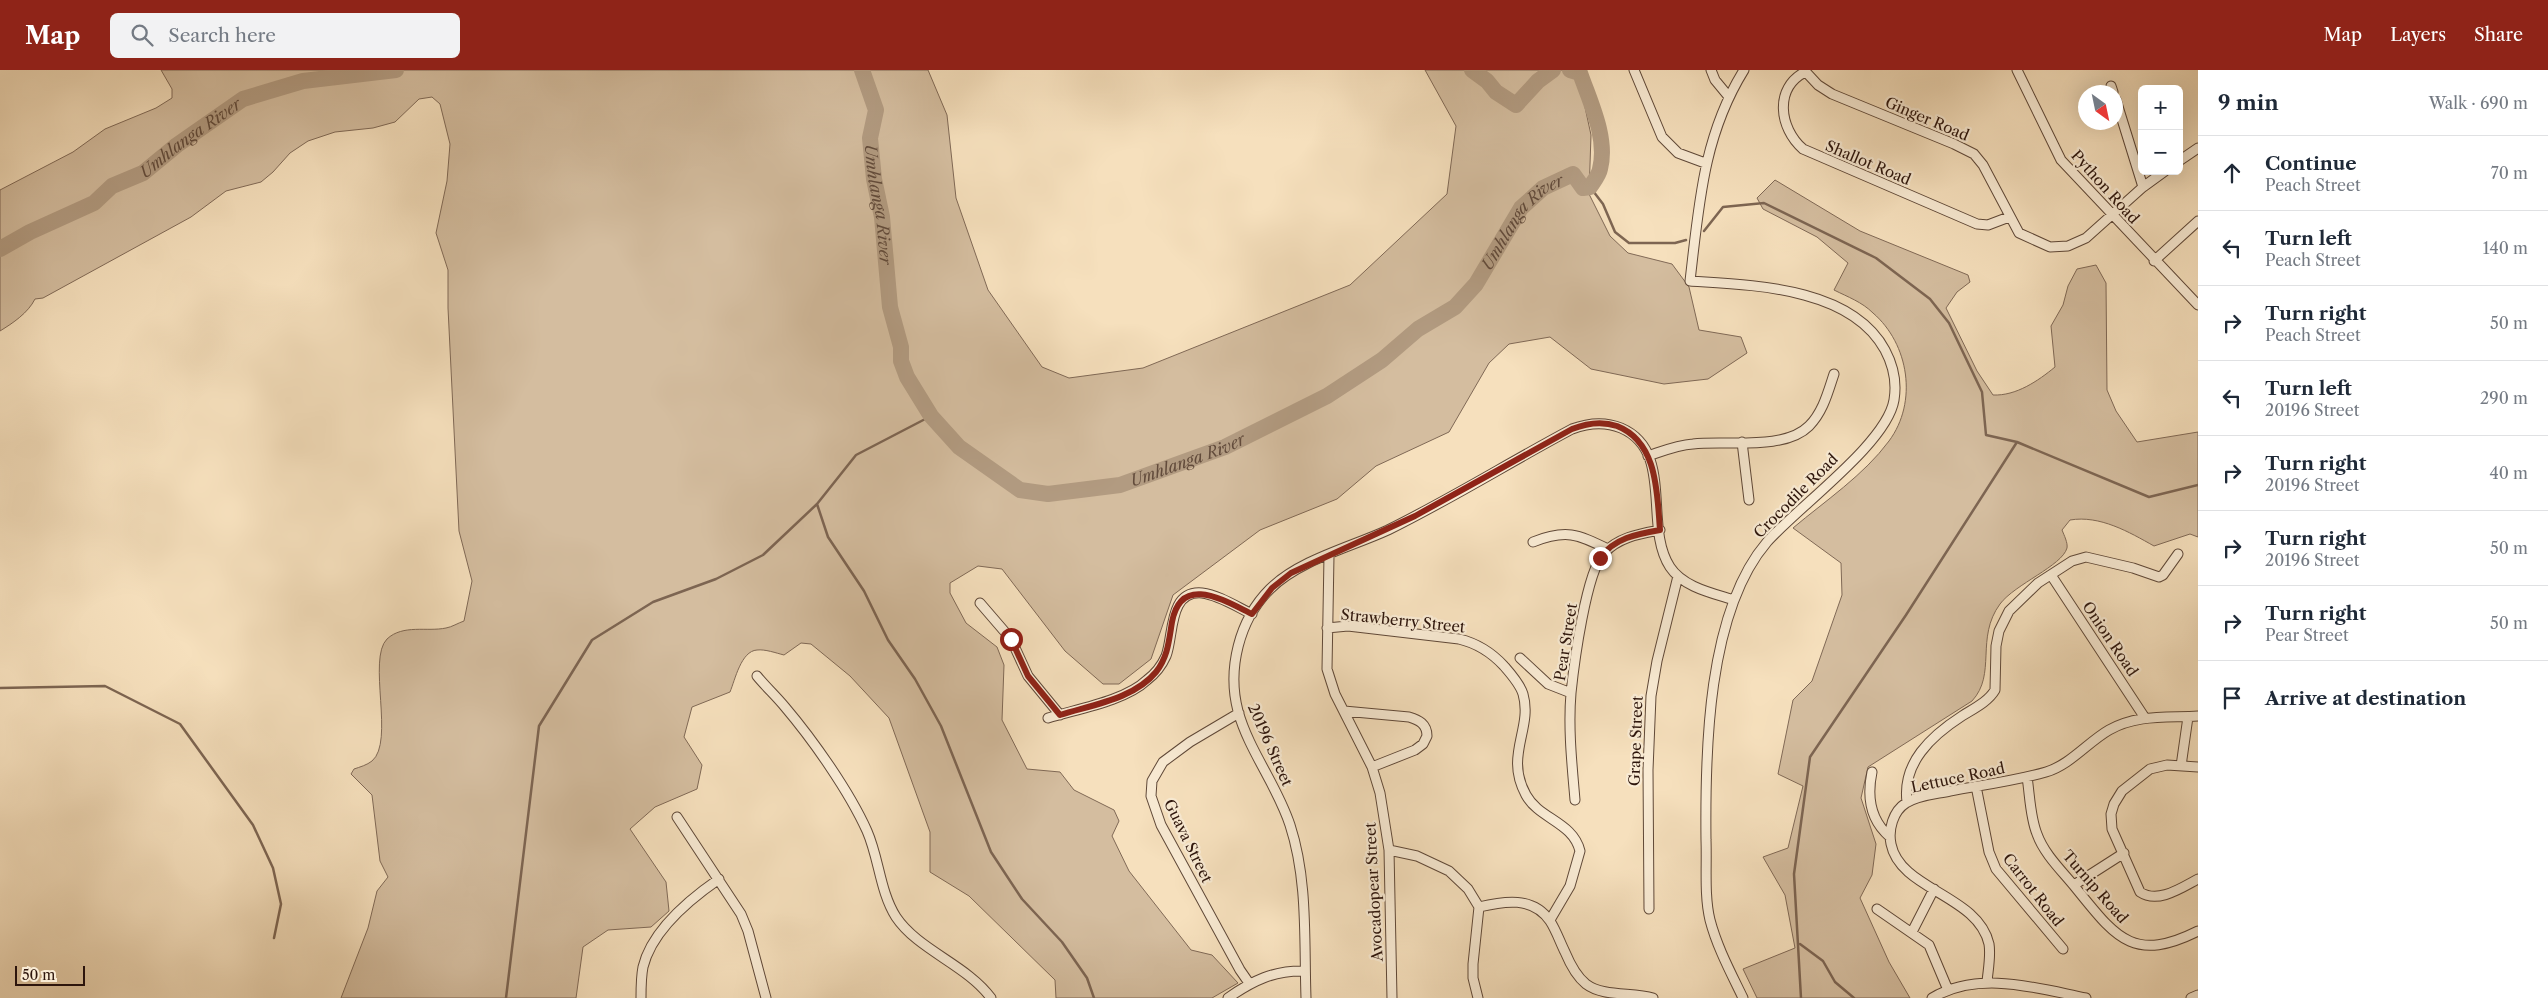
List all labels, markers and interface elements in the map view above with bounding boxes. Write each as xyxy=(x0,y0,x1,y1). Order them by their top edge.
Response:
search box xyxy=(110,13,460,58)
text: Map xyxy=(25,21,80,50)
icon: search xyxy=(128,21,156,49)
text: Search here xyxy=(168,24,276,47)
text: Map xyxy=(2324,24,2362,46)
text: Layers xyxy=(2390,24,2446,46)
text: Share xyxy=(2474,24,2523,46)
north arrow xyxy=(2078,85,2123,130)
map controls xyxy=(2138,85,2183,175)
button: + xyxy=(2138,85,2183,130)
text: 9 min xyxy=(2218,90,2279,115)
street label: Ginger Road xyxy=(1882,92,1972,145)
water label: Umhlanga River xyxy=(135,93,246,182)
text: Walk · 690 m xyxy=(2429,93,2528,113)
button: − xyxy=(2138,130,2183,175)
street label: Shallot Road xyxy=(1823,136,1914,189)
water label: Umhlanga River xyxy=(861,143,896,267)
street label: Python Road xyxy=(2067,146,2143,227)
text: Continue xyxy=(2265,152,2357,175)
icon: ahead xyxy=(2218,159,2246,187)
text: 70 m xyxy=(2491,163,2528,183)
water label: Umhlanga River xyxy=(1477,169,1568,274)
text: Peach Street xyxy=(2265,175,2361,195)
text: Turn left xyxy=(2265,227,2352,250)
icon: left xyxy=(2218,234,2246,262)
text: 140 m xyxy=(2483,238,2528,258)
text: Peach Street xyxy=(2265,250,2361,270)
text: Turn right xyxy=(2265,302,2366,325)
icon: right xyxy=(2218,309,2246,337)
text: 50 m xyxy=(2490,313,2528,333)
text: Peach Street xyxy=(2265,325,2361,345)
text: Turn left xyxy=(2265,377,2352,400)
icon: left xyxy=(2218,384,2246,412)
text: 290 m xyxy=(2480,388,2528,408)
text: 20196 Street xyxy=(2265,400,2359,420)
water label: Umhlanga River xyxy=(1127,428,1250,491)
street label: Crocodile Road xyxy=(1749,449,1842,542)
text: Turn right xyxy=(2265,452,2366,475)
icon: right xyxy=(2218,459,2246,487)
text: 40 m xyxy=(2489,463,2528,483)
text: 20196 Street xyxy=(2265,475,2359,495)
text: Turn right xyxy=(2265,527,2366,550)
icon: right xyxy=(2218,534,2246,562)
text: 50 m xyxy=(2490,538,2528,558)
route end xyxy=(1589,547,1612,570)
text: 20196 Street xyxy=(2265,550,2359,570)
street label: Onion Road xyxy=(2078,598,2142,680)
street label: Pear Street xyxy=(1550,601,1581,682)
text: Turn right xyxy=(2265,602,2366,625)
street label: Strawberry Street xyxy=(1340,605,1467,637)
icon: right xyxy=(2218,609,2246,637)
text: 50 m xyxy=(2490,613,2528,633)
text: Pear Street xyxy=(2265,625,2349,645)
route start xyxy=(1000,628,1023,651)
icon: arrive xyxy=(2218,684,2246,712)
text: Arrive at destination xyxy=(2265,687,2466,710)
street label: Grape Street xyxy=(1624,695,1647,786)
street label: 20196 Street xyxy=(1244,700,1297,790)
street label: Lettuce Road xyxy=(1909,758,2007,797)
street label: Guava Street xyxy=(1160,796,1217,886)
street label: Avocadopear Street xyxy=(1360,821,1387,963)
street label: Turnip Road xyxy=(2059,846,2132,927)
street label: Carrot Road xyxy=(1999,849,2068,930)
scale bar xyxy=(15,963,85,986)
text: 50 m xyxy=(22,966,55,984)

